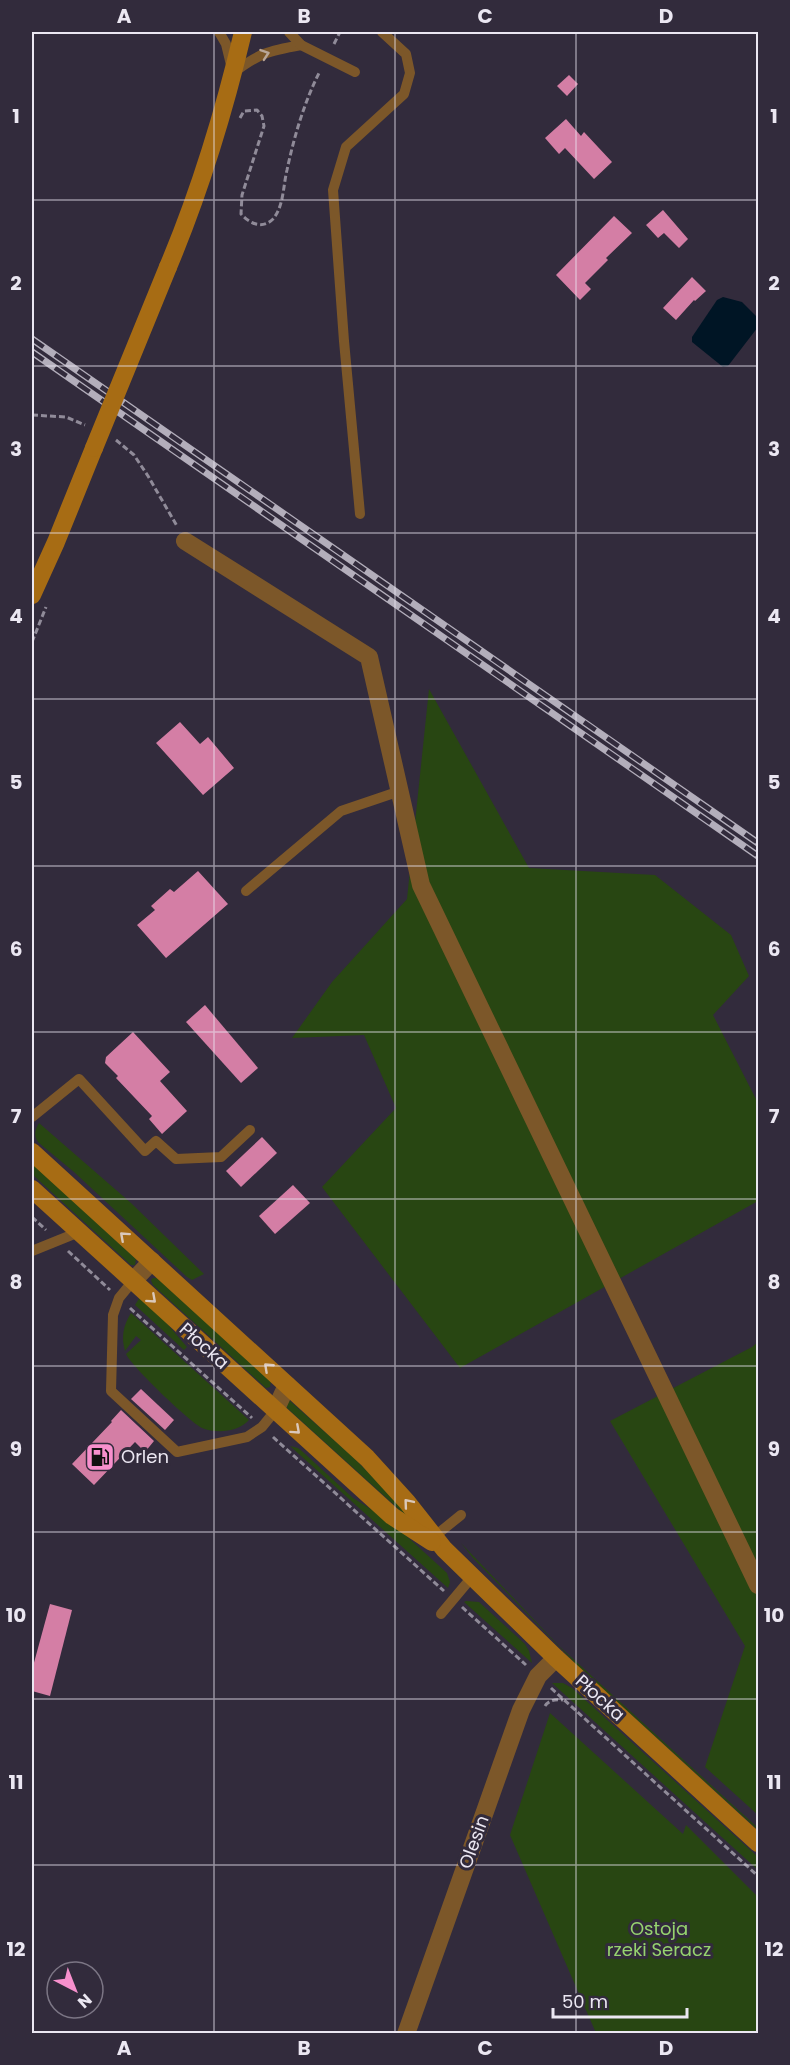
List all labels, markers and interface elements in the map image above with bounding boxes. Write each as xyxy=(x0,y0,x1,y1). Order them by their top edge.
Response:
text: A xyxy=(117,2,132,30)
text: B xyxy=(297,2,311,30)
text: C xyxy=(477,2,493,30)
text: D xyxy=(659,2,673,30)
one-way arrow xyxy=(259,48,270,61)
text: 1 xyxy=(12,102,20,130)
text: 1 xyxy=(770,102,778,130)
text: 2 xyxy=(10,269,22,297)
text: 2 xyxy=(768,269,780,297)
text: 3 xyxy=(10,435,22,463)
text: 3 xyxy=(768,435,780,463)
text: 4 xyxy=(9,602,23,630)
text: 4 xyxy=(767,602,781,630)
text: 5 xyxy=(10,768,23,796)
text: 5 xyxy=(768,768,781,796)
text: 6 xyxy=(10,935,22,963)
text: 6 xyxy=(768,935,780,963)
text: 7 xyxy=(11,1102,22,1130)
text: 7 xyxy=(769,1102,780,1130)
one-way arrow xyxy=(121,1232,131,1243)
text: 8 xyxy=(10,1268,22,1296)
text: 8 xyxy=(768,1268,780,1296)
one-way arrow xyxy=(146,1292,156,1303)
street label: Płocka xyxy=(174,1317,235,1375)
one-way arrow xyxy=(265,1364,276,1375)
one-way arrow xyxy=(290,1423,300,1434)
text: 9 xyxy=(10,1435,22,1463)
text: 9 xyxy=(768,1435,780,1463)
fuel station icon: Orlen xyxy=(84,1441,116,1473)
place label: Orlen xyxy=(121,1444,169,1469)
one-way arrow xyxy=(404,1499,415,1510)
text: 10 xyxy=(6,1601,26,1629)
text: 10 xyxy=(764,1601,784,1629)
street label: Płocka xyxy=(570,1669,631,1727)
text: 11 xyxy=(8,1768,24,1796)
text: 11 xyxy=(766,1768,782,1796)
street label: Olesin xyxy=(452,1812,495,1872)
park label: Ostoja rzeki Seracz xyxy=(607,1916,711,1962)
text: 12 xyxy=(7,1935,25,1963)
text: 12 xyxy=(765,1935,783,1963)
north arrow xyxy=(45,1960,105,2020)
scale bar xyxy=(553,1981,686,2019)
text: N xyxy=(73,1988,97,2013)
text: 50 m xyxy=(562,1989,608,2014)
text: A xyxy=(117,2034,132,2062)
text: B xyxy=(297,2034,311,2062)
text: C xyxy=(477,2034,493,2062)
text: D xyxy=(659,2034,673,2062)

